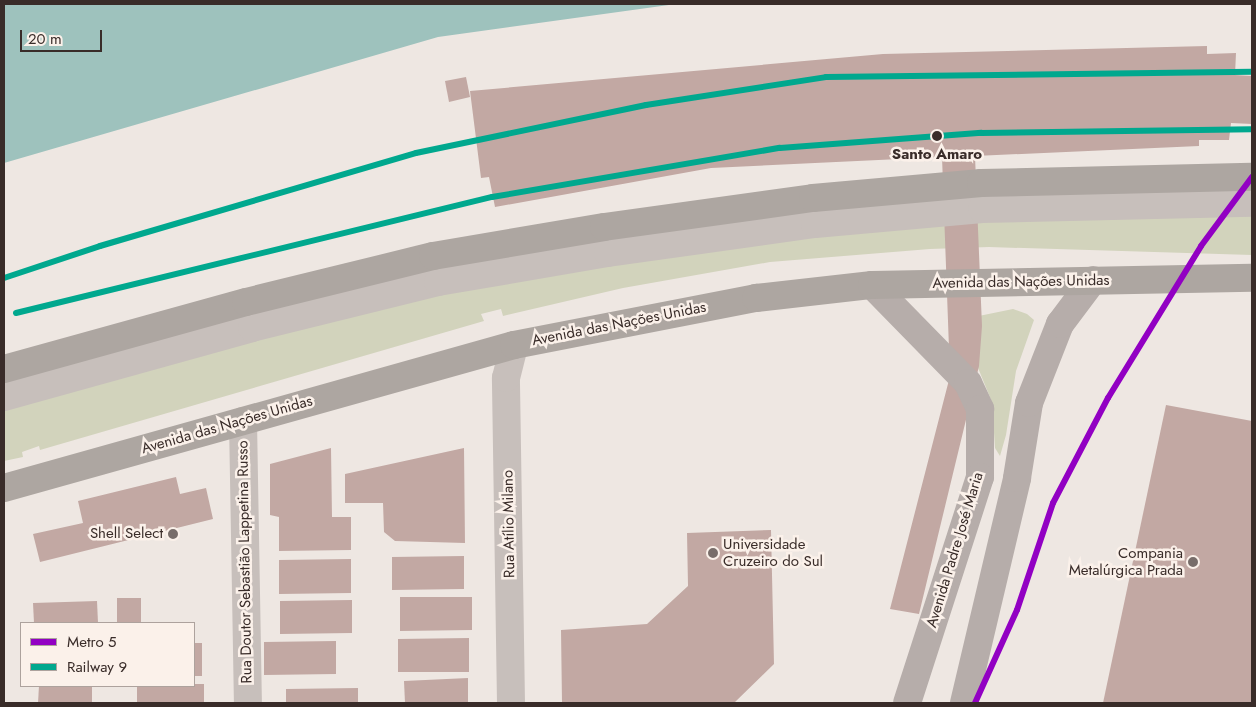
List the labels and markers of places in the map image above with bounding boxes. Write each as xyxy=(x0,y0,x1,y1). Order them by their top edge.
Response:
marker: Santo Amaro xyxy=(929,128,945,144)
place label: Santo Amaro xyxy=(892,146,982,164)
place label: Shell Select xyxy=(90,525,163,543)
marker: Shell Select xyxy=(167,528,179,540)
place label: Universidade Cruzeiro do Sul xyxy=(723,535,823,570)
place label: Compania Metalúrgica Prada xyxy=(1069,544,1183,579)
marker: Universidade Cruzeiro do Sul xyxy=(707,547,719,559)
marker: Compania Metalúrgica Prada xyxy=(1187,556,1199,568)

